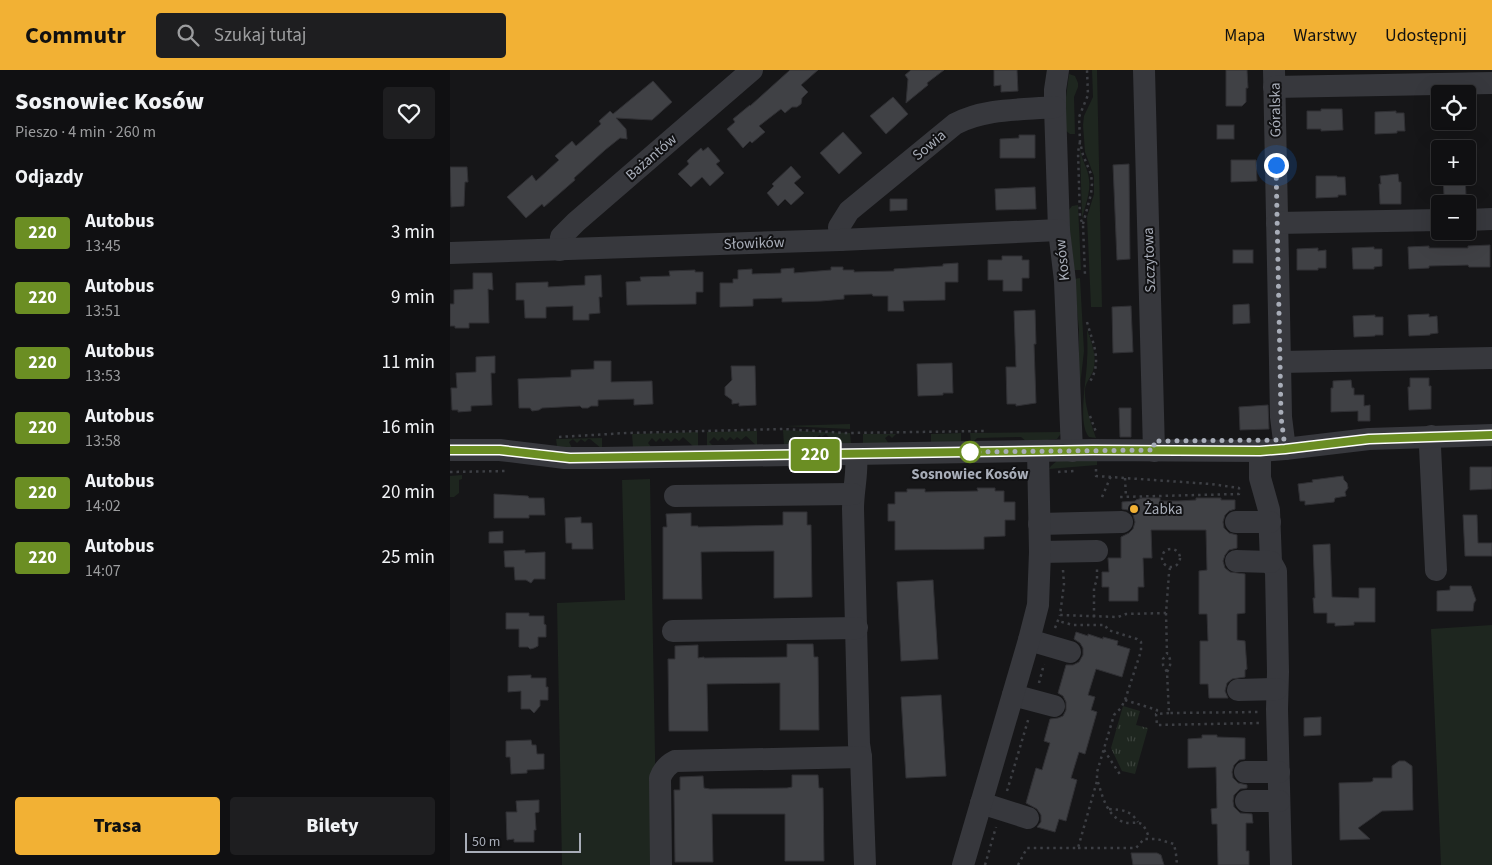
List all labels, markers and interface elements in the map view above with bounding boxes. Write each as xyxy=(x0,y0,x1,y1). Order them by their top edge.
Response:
search box xyxy=(156,13,506,58)
text: Commutr xyxy=(25,18,126,53)
icon: search xyxy=(174,21,202,49)
text: Szukaj tutaj xyxy=(214,22,307,49)
text: Mapa xyxy=(1224,23,1265,48)
text: Warstwy xyxy=(1293,23,1357,48)
text: Udostępnij xyxy=(1385,23,1467,48)
street label: Góralska xyxy=(1265,82,1286,138)
text: Sosnowiec Kosów xyxy=(15,84,204,119)
map controls xyxy=(1431,85,1476,240)
button: locate xyxy=(1431,85,1476,130)
button: heart xyxy=(383,87,435,139)
text: Pieszo · 4 min · 260 m xyxy=(15,121,156,143)
street label: Sowia xyxy=(908,125,951,166)
street label: Bażantów xyxy=(621,129,682,186)
button: + xyxy=(1431,140,1476,185)
your location xyxy=(1264,153,1289,178)
text: Odjazdy xyxy=(15,164,84,191)
button: − xyxy=(1431,195,1476,240)
text: Autobus xyxy=(85,208,154,235)
text: 3 min xyxy=(391,219,435,246)
text: 220 xyxy=(28,220,57,245)
street label: Szczytowa xyxy=(1138,227,1161,293)
street label: Słowików xyxy=(723,232,785,255)
text: 13:45 xyxy=(85,235,121,257)
street label: Kosów xyxy=(1050,238,1075,282)
text: Autobus xyxy=(85,273,154,300)
text: 9 min xyxy=(391,284,435,311)
text: 220 xyxy=(28,285,57,310)
text: 13:51 xyxy=(85,300,121,322)
text: Autobus xyxy=(85,338,154,365)
text: 11 min xyxy=(381,349,435,376)
text: 220 xyxy=(28,350,57,375)
text: 13:53 xyxy=(85,365,121,387)
text: Autobus xyxy=(85,403,154,430)
text: 16 min xyxy=(381,414,435,441)
text: 220 xyxy=(28,415,57,440)
text: 13:58 xyxy=(85,430,121,452)
line badge: 220 xyxy=(786,439,844,471)
marker: Sosnowiec Kosów xyxy=(959,441,981,463)
text: 220 xyxy=(801,442,829,467)
place label: Sosnowiec Kosów xyxy=(911,464,1029,485)
text: Autobus xyxy=(85,468,154,495)
text: 20 min xyxy=(381,479,435,506)
text: 220 xyxy=(28,480,57,505)
text: 14:02 xyxy=(85,495,121,517)
place label: Żabka xyxy=(1144,499,1183,520)
marker: Żabka xyxy=(1128,503,1140,515)
text: Autobus xyxy=(85,533,154,560)
text: 25 min xyxy=(381,544,435,571)
text: 220 xyxy=(28,545,57,570)
text: 14:07 xyxy=(85,560,121,582)
button: Trasa xyxy=(15,797,220,855)
button: Bilety xyxy=(230,797,435,855)
scale bar xyxy=(465,830,581,853)
text: 50 m xyxy=(472,832,500,852)

